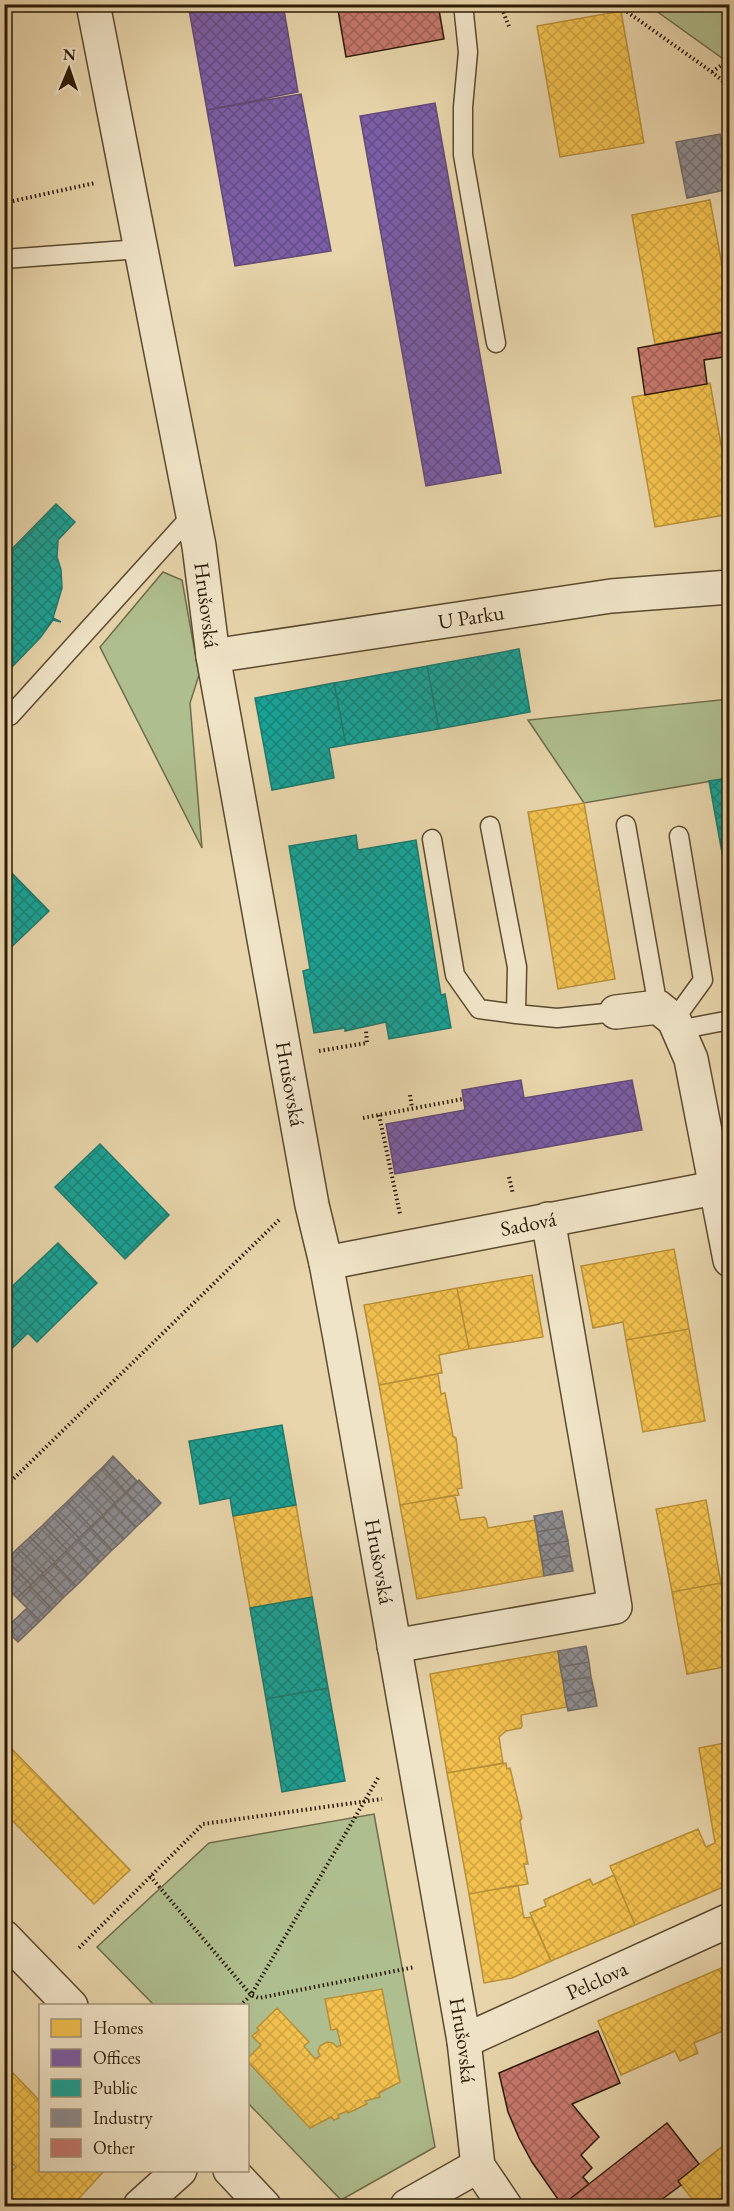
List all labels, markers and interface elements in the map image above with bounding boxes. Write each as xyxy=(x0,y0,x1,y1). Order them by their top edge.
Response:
north arrow xyxy=(39,39,99,99)
text: N xyxy=(63,44,76,65)
street label: Hrušovská xyxy=(188,561,226,650)
street label: U Parku xyxy=(436,598,506,635)
street label: Hrušovská xyxy=(270,1039,312,1129)
street label: Sadová xyxy=(498,1205,559,1242)
street label: Hrušovská xyxy=(359,1517,401,1607)
street label: Pelclova xyxy=(562,1954,632,2006)
street label: Hrušovská xyxy=(444,1995,483,2085)
legend xyxy=(39,2004,249,2172)
text: Homes xyxy=(93,2016,144,2039)
text: Offices xyxy=(93,2046,141,2069)
text: Public xyxy=(93,2076,137,2099)
text: Industry xyxy=(93,2106,153,2129)
text: Other xyxy=(93,2136,135,2159)

